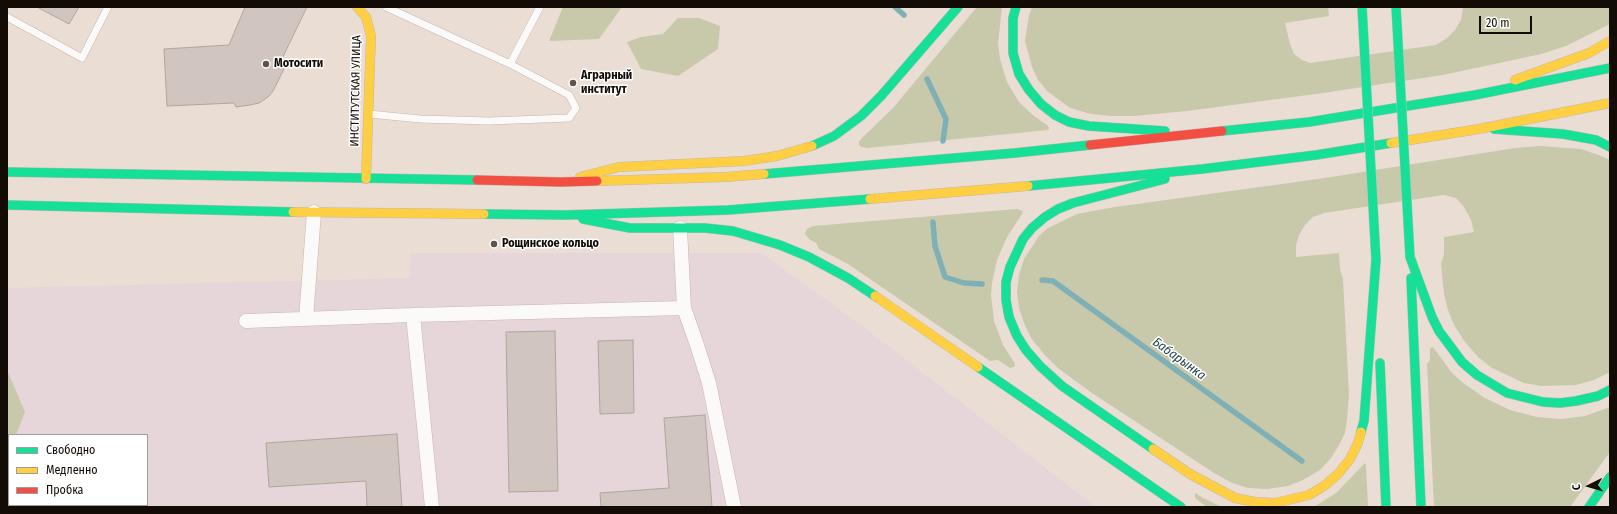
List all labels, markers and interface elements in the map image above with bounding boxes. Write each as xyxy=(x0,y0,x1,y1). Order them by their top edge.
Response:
scale bar xyxy=(1481,8,1534,34)
text: 20 m xyxy=(1486,16,1510,30)
street label: ИНСТИТУТСКАЯ УЛИЦА xyxy=(348,35,364,147)
place label: Мотосити xyxy=(274,57,323,71)
marker: Мотосити xyxy=(261,59,271,69)
place label: Аграрный институт xyxy=(581,69,632,97)
marker: Аграрный институт xyxy=(568,78,578,88)
place label: Рощинское кольцо xyxy=(502,237,599,251)
marker: Рощинское кольцо xyxy=(489,239,499,249)
water label: Бабарынка xyxy=(1149,334,1209,384)
legend xyxy=(8,434,148,506)
text: Свободно xyxy=(46,443,95,457)
text: Медленно xyxy=(46,463,98,477)
north arrow xyxy=(1569,466,1609,506)
text: Пробка xyxy=(46,483,84,497)
text: С xyxy=(1570,484,1583,491)

